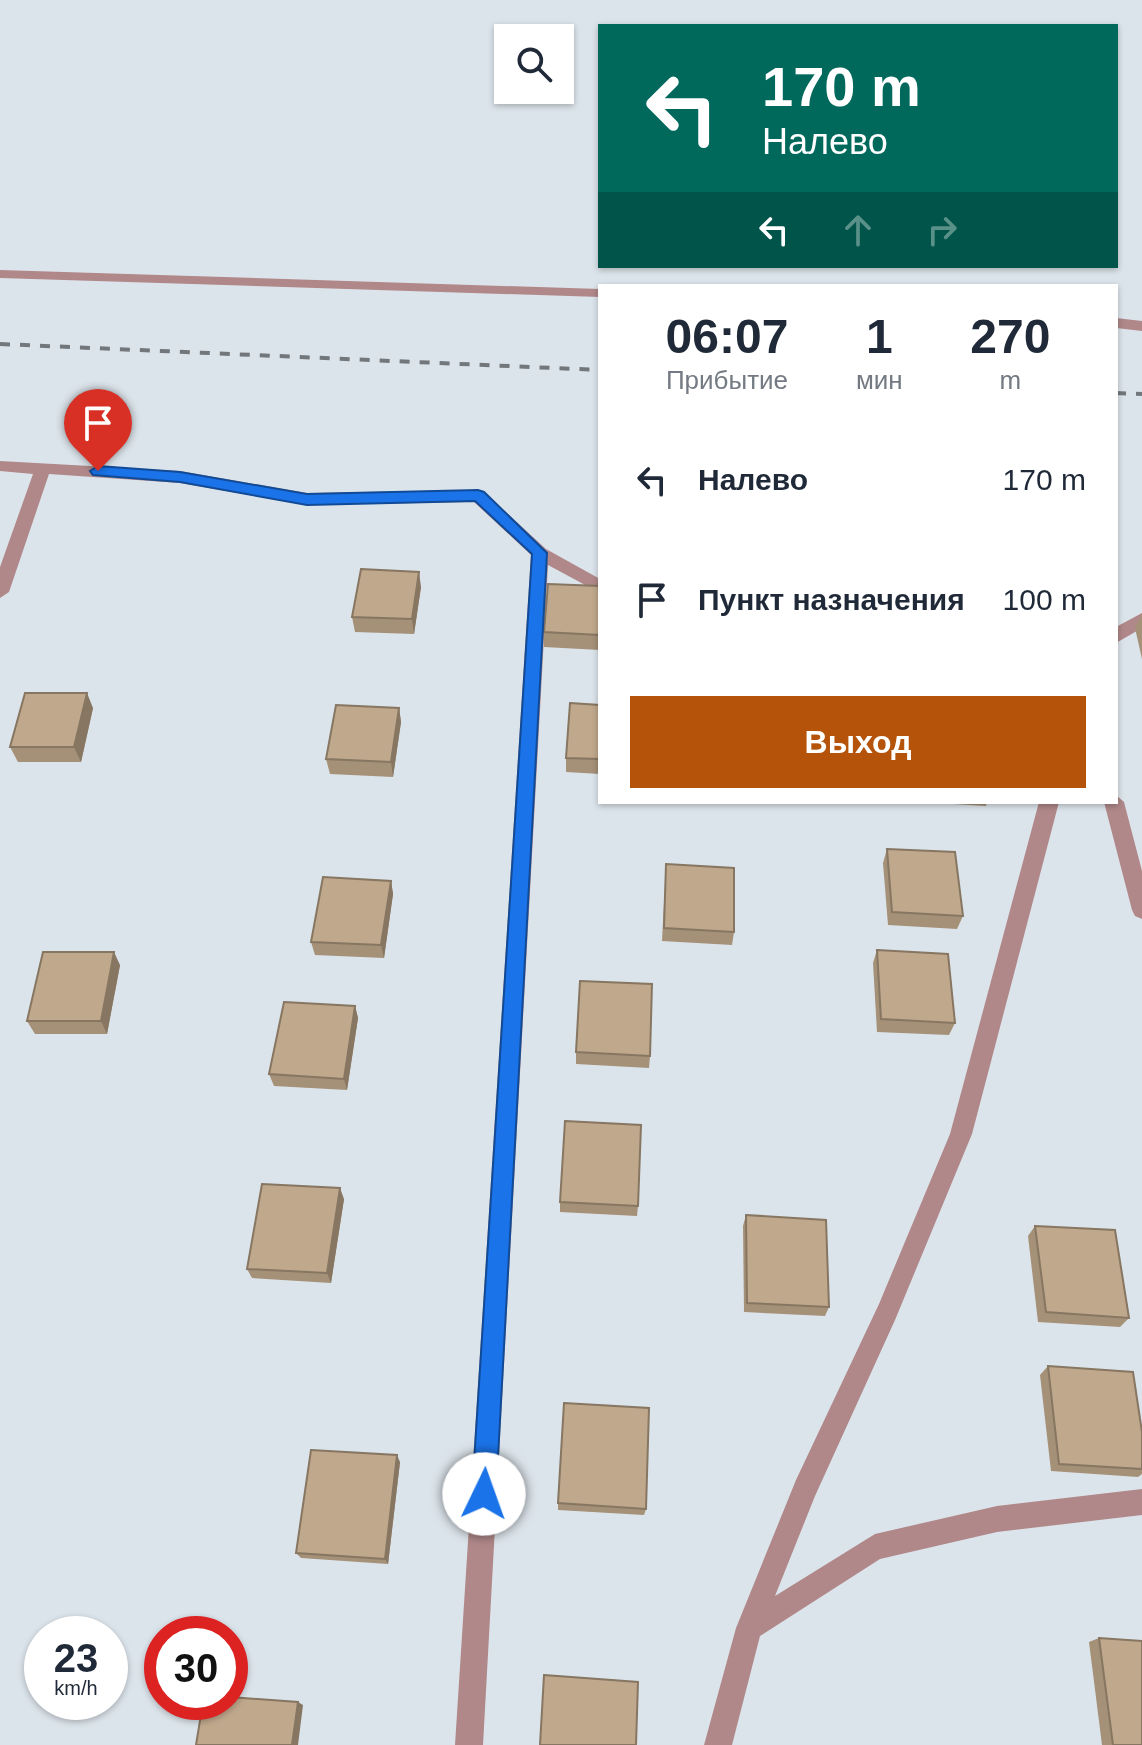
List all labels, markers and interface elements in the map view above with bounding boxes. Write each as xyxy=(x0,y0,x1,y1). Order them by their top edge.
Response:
map controls xyxy=(494,24,574,104)
button: search xyxy=(494,24,574,104)
text: 170 m xyxy=(762,55,921,118)
icon: left xyxy=(630,56,734,160)
text: Налево xyxy=(762,121,888,162)
icon: left xyxy=(752,208,796,252)
icon: ahead xyxy=(836,208,880,252)
icon: right xyxy=(920,208,964,252)
text: 06:07 xyxy=(666,310,788,363)
text: 1 xyxy=(866,310,893,363)
text: 270 xyxy=(970,310,1050,363)
text: Прибытие xyxy=(666,365,788,395)
text: мин xyxy=(856,365,903,395)
text: m xyxy=(1000,365,1021,395)
pin xyxy=(64,389,132,471)
icon: arrive xyxy=(76,401,120,445)
icon: left xyxy=(630,458,674,502)
text: Налево xyxy=(698,463,808,496)
text: 170 m xyxy=(1003,463,1086,496)
icon: arrive xyxy=(630,578,674,622)
text: Пункт назначения xyxy=(698,583,965,616)
text: 100 m xyxy=(1003,583,1086,616)
button: Выход xyxy=(630,696,1086,788)
position arrow xyxy=(442,1452,526,1536)
speed limit sign: 30 xyxy=(144,1616,248,1720)
text: 23 xyxy=(54,1636,98,1680)
text: km/h xyxy=(54,1677,98,1699)

